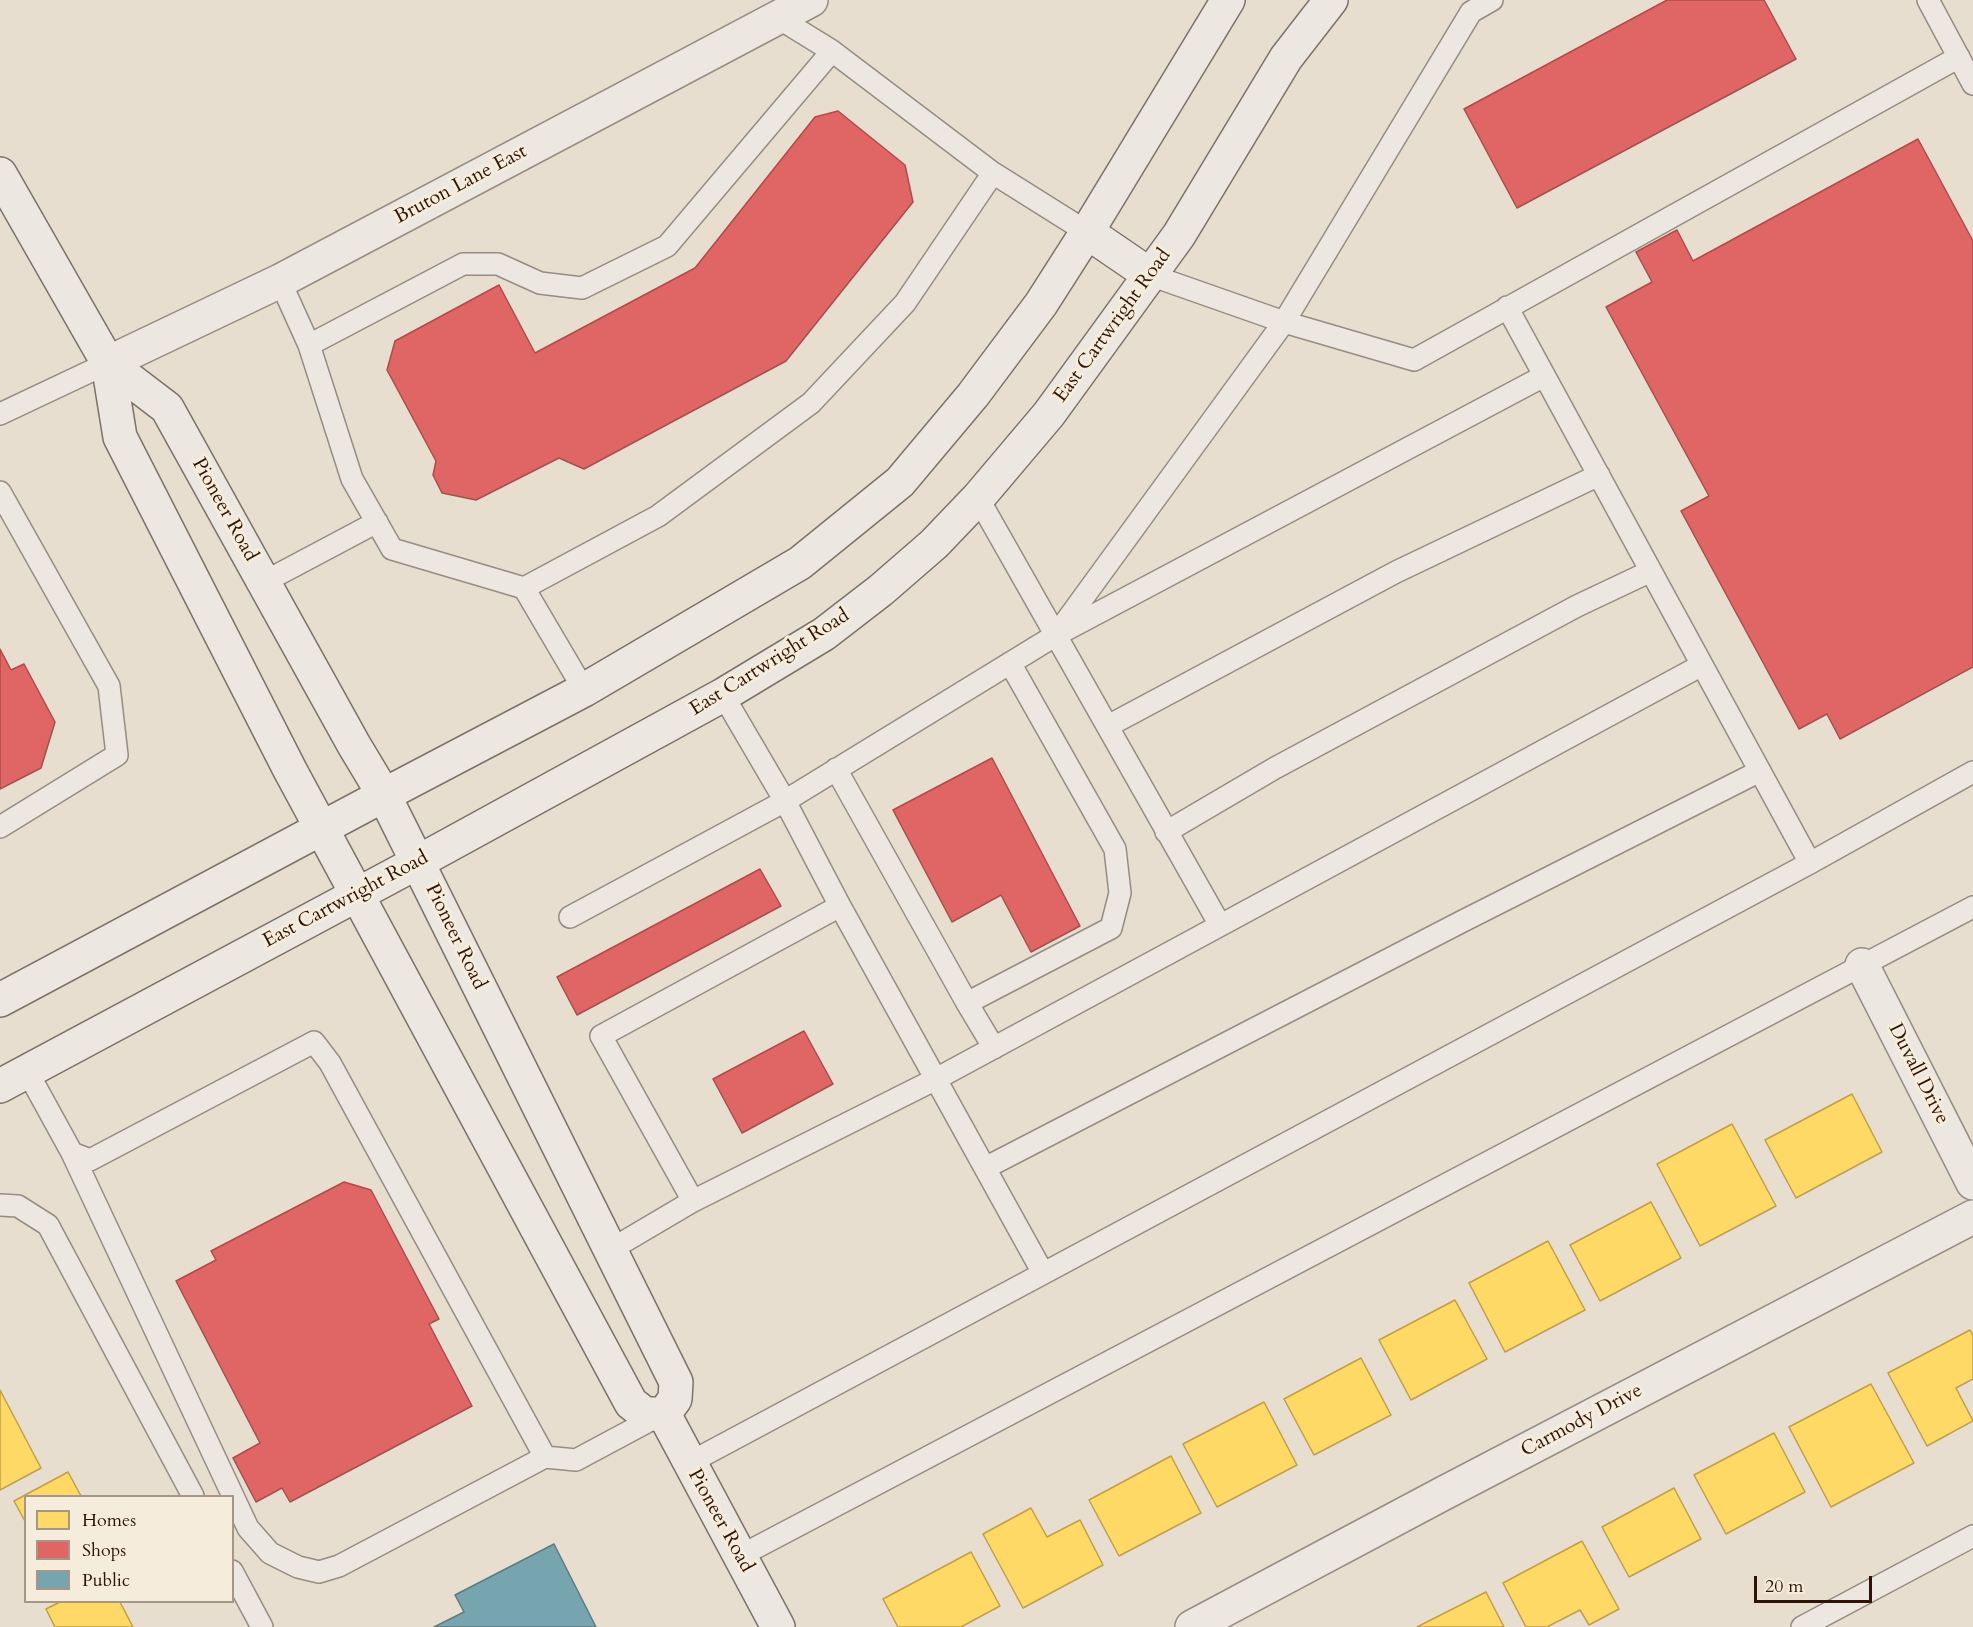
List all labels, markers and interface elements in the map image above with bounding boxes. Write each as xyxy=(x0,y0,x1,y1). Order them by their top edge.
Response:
street label: Bruton Lane East xyxy=(391,140,531,230)
street label: East Cartwright Road xyxy=(1049,245,1177,407)
street label: Pioneer Road xyxy=(186,454,262,566)
street label: East Cartwright Road xyxy=(686,604,854,722)
street label: East Cartwright Road xyxy=(259,846,433,954)
street label: Pioneer Road xyxy=(419,880,491,994)
street label: Duvall Drive xyxy=(1882,1020,1954,1128)
street label: Carmody Drive xyxy=(1517,1379,1647,1463)
street label: Pioneer Road xyxy=(682,1465,758,1577)
legend xyxy=(24,1495,234,1603)
text: Homes xyxy=(82,1508,136,1533)
text: Shops xyxy=(82,1538,126,1563)
scale bar xyxy=(1757,1564,1876,1602)
text: Public xyxy=(82,1568,130,1593)
text: 20 m xyxy=(1765,1574,1804,1599)

